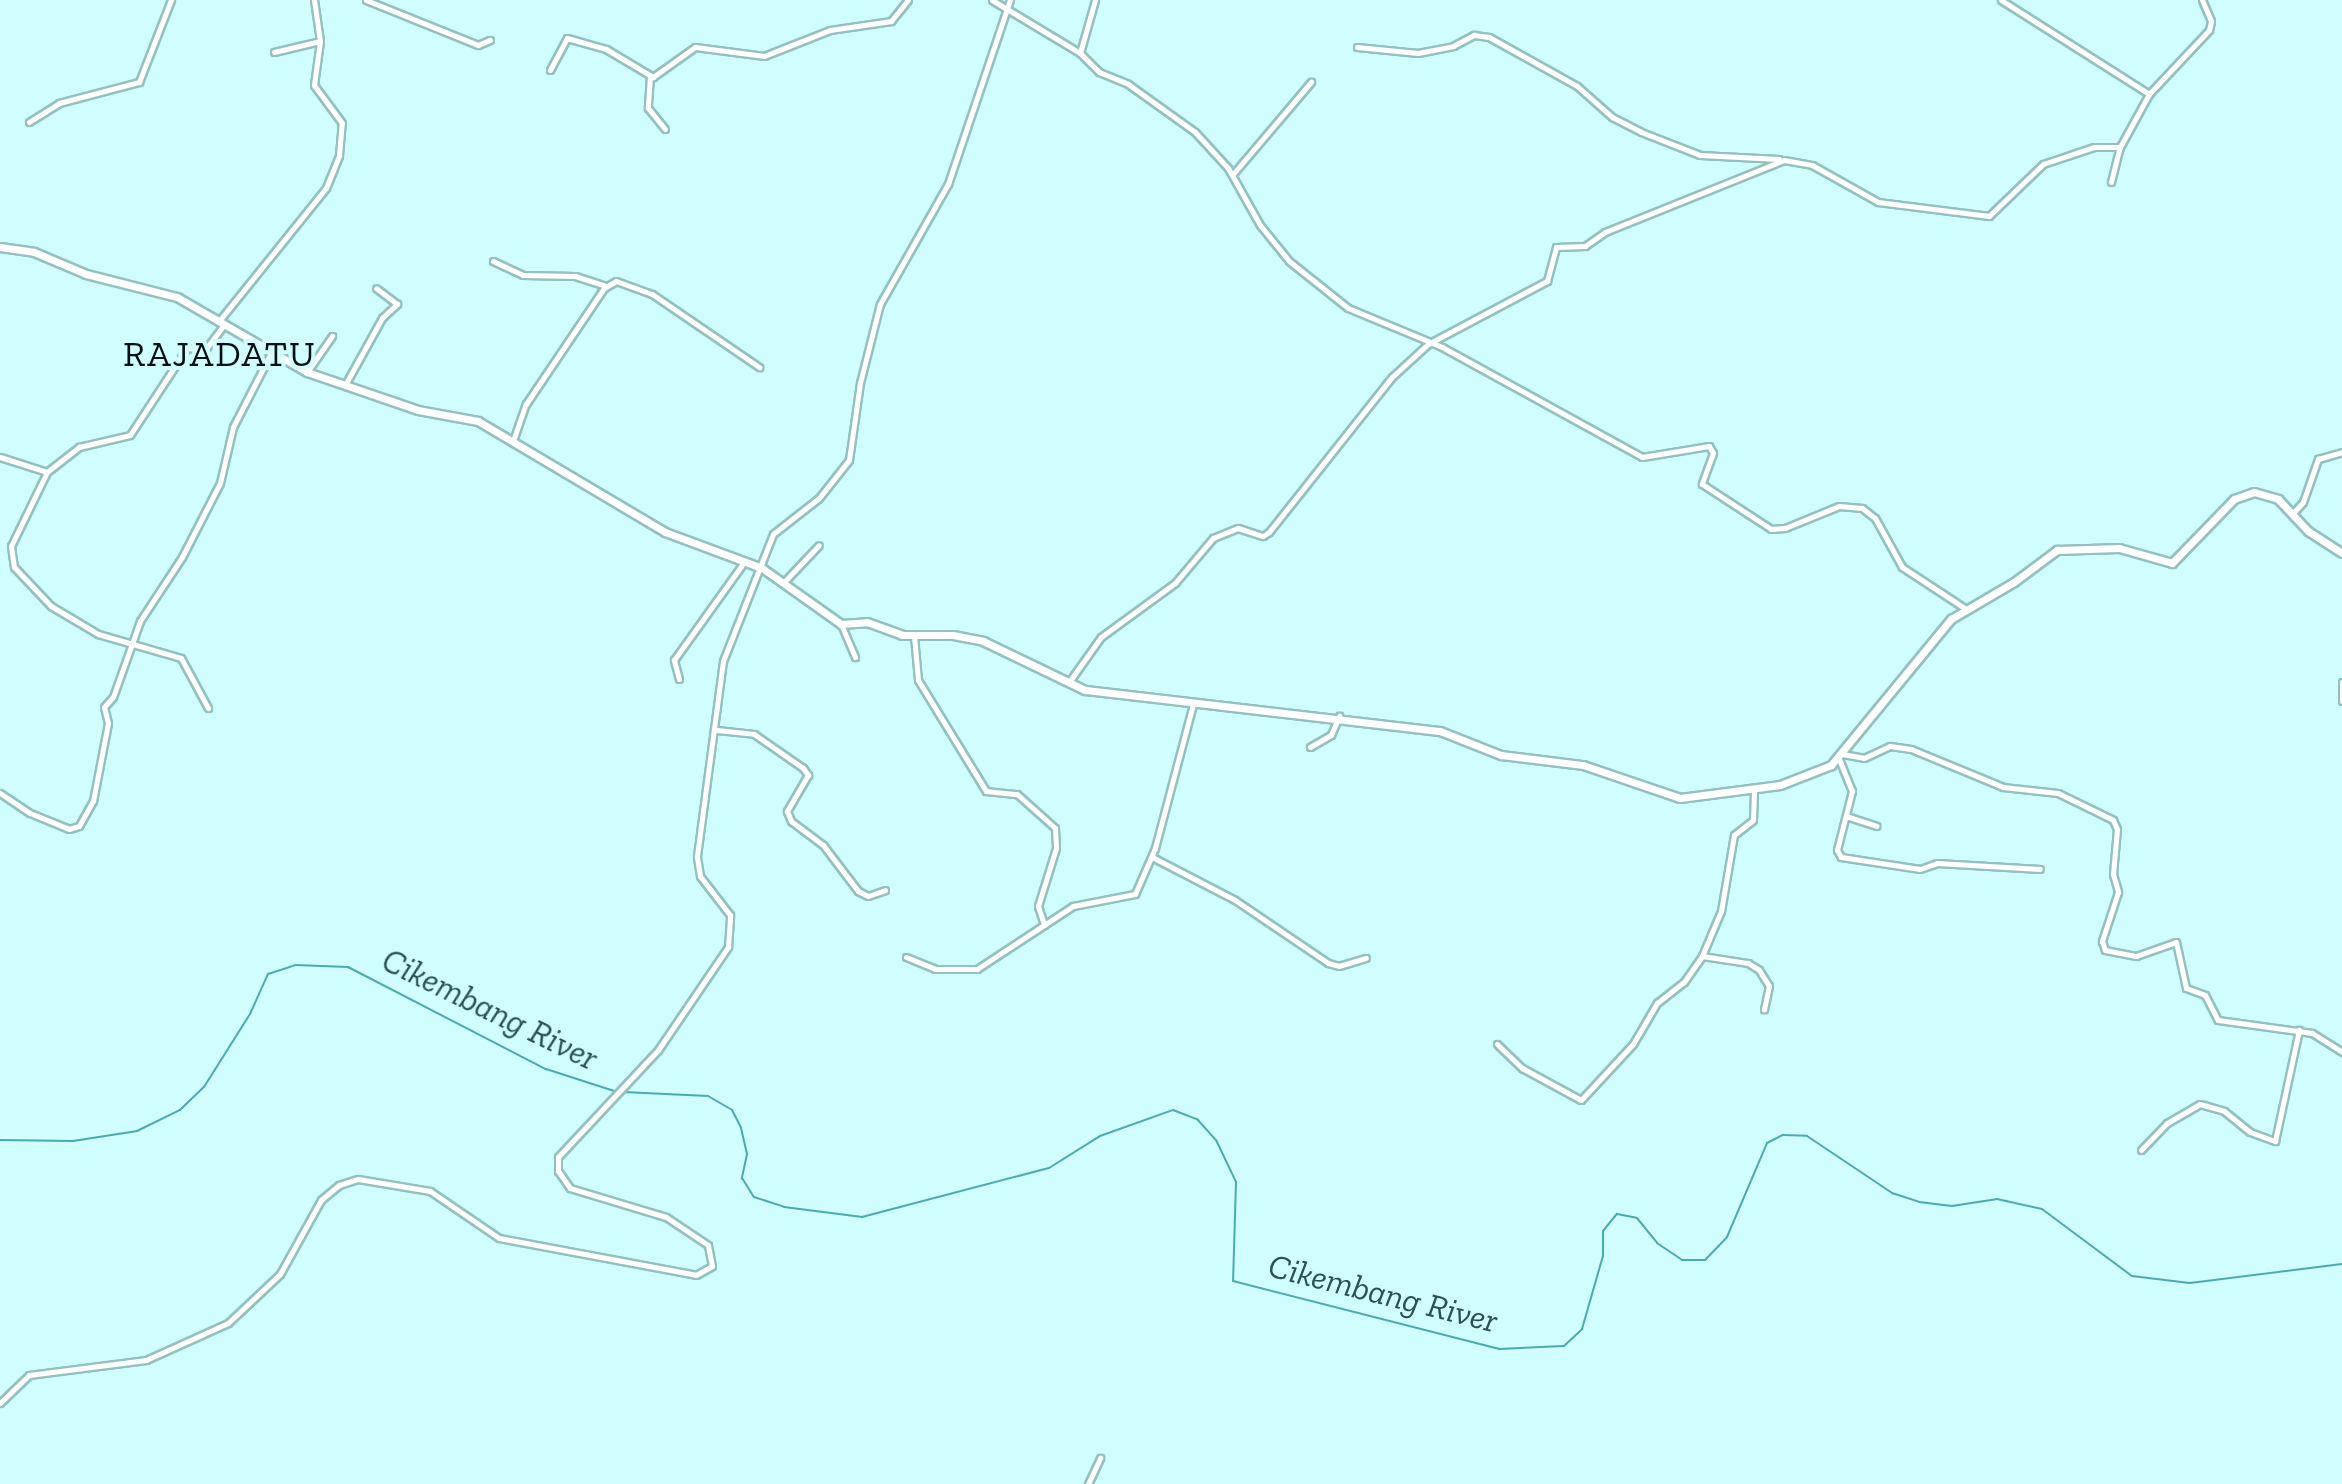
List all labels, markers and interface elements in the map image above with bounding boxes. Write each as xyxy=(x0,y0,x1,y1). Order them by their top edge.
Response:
district label: RAJADATU xyxy=(123,332,317,376)
water label: Cikembang River xyxy=(376,939,604,1079)
water label: Cikembang River xyxy=(1264,1245,1502,1341)

